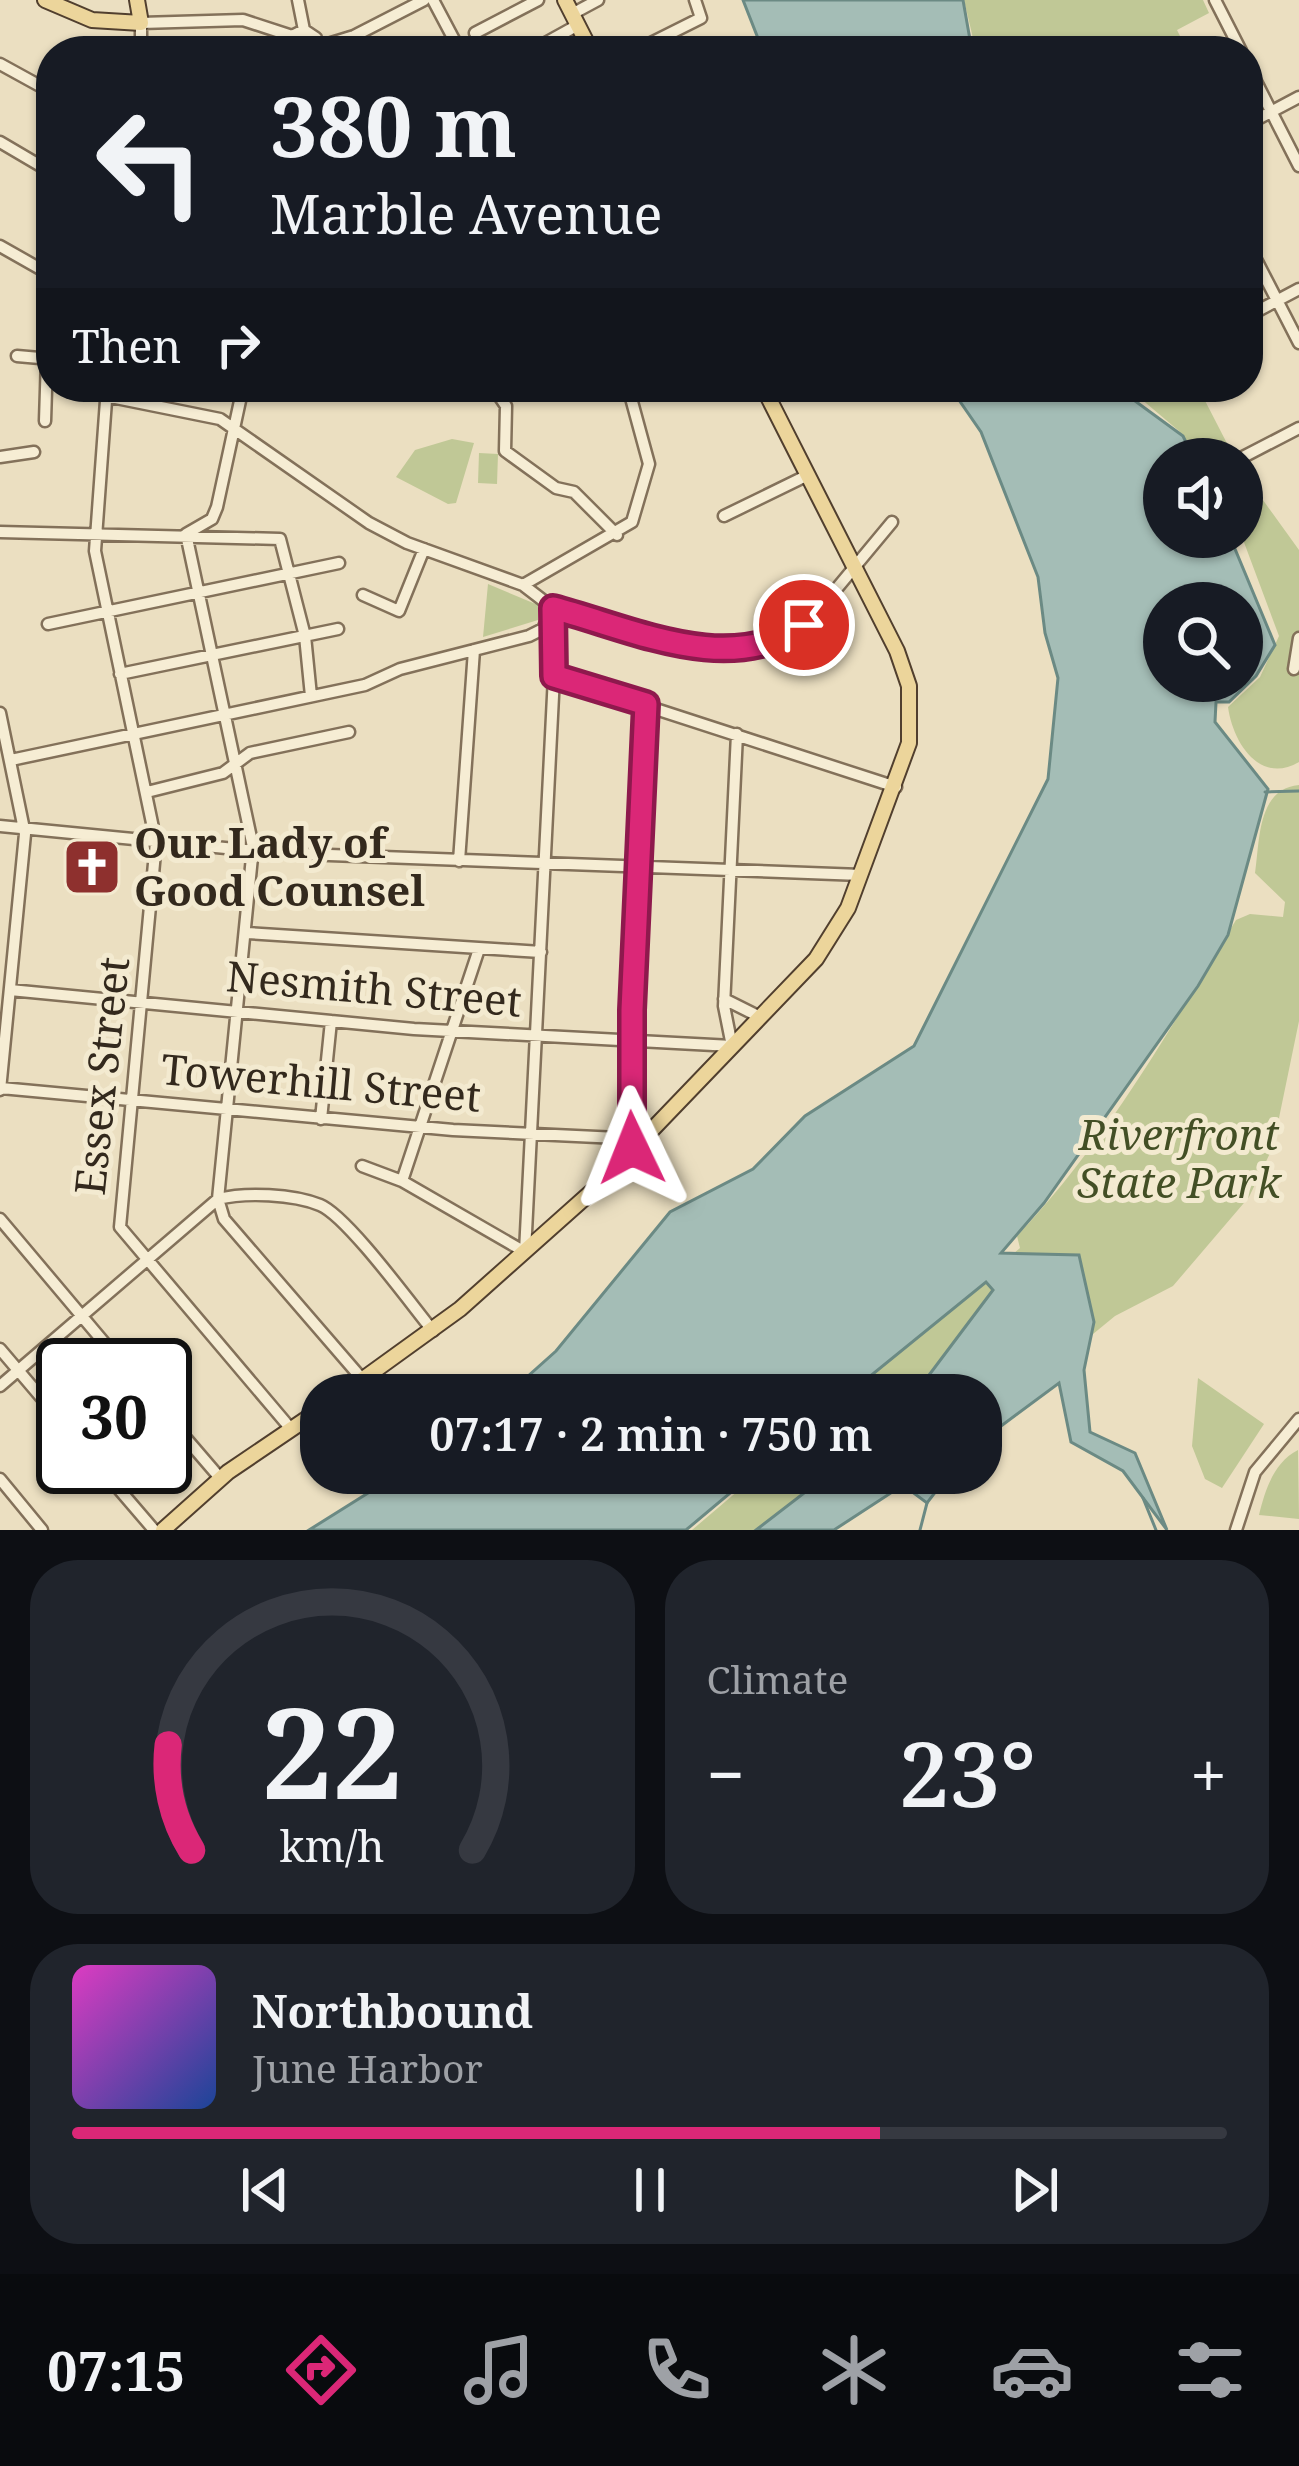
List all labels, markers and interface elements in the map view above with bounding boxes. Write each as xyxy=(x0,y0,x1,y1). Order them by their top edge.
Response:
text: 380 m xyxy=(270,67,517,182)
icon: left xyxy=(72,84,228,240)
text: Marble Avenue xyxy=(270,176,662,250)
icon: right xyxy=(205,312,271,378)
text: Then xyxy=(72,315,181,376)
map controls xyxy=(1143,438,1263,702)
button: sound xyxy=(1143,438,1263,558)
pin xyxy=(753,574,855,676)
button: search xyxy=(1143,582,1263,702)
icon: arrive xyxy=(771,592,837,658)
place label: Our Lady of Good Counsel xyxy=(134,813,425,918)
church icon: Our Lady of Good Counsel xyxy=(61,836,123,898)
street label: Nesmith Street xyxy=(224,946,524,1029)
street label: Essex Street xyxy=(60,954,141,1198)
street label: Towerhill Street xyxy=(159,1039,483,1124)
position arrow xyxy=(569,1085,695,1211)
park label: Riverfront State Park xyxy=(1077,1105,1283,1210)
speed limit sign: 30 xyxy=(36,1338,192,1494)
text: 07:17 · 2 min · 750 m xyxy=(429,1403,873,1464)
text: Climate xyxy=(707,1652,848,1705)
text: 22 xyxy=(262,1666,403,1836)
text: 23° xyxy=(899,1711,1036,1833)
text: − xyxy=(707,1728,745,1818)
text: + xyxy=(1190,1728,1227,1818)
text: km/h xyxy=(280,1816,385,1875)
text: Northbound xyxy=(252,1980,533,2041)
text: June Harbor xyxy=(252,2041,483,2094)
icon: previous xyxy=(232,2157,298,2223)
icon: pause xyxy=(617,2157,683,2223)
icon: next xyxy=(1002,2157,1068,2223)
icon: directions xyxy=(279,2328,363,2412)
icon: music xyxy=(457,2328,541,2412)
icon: phone xyxy=(635,2328,719,2412)
icon: climate xyxy=(812,2328,896,2412)
icon: car xyxy=(990,2328,1074,2412)
icon: filters xyxy=(1168,2328,1252,2412)
text: 07:15 xyxy=(47,2333,185,2407)

